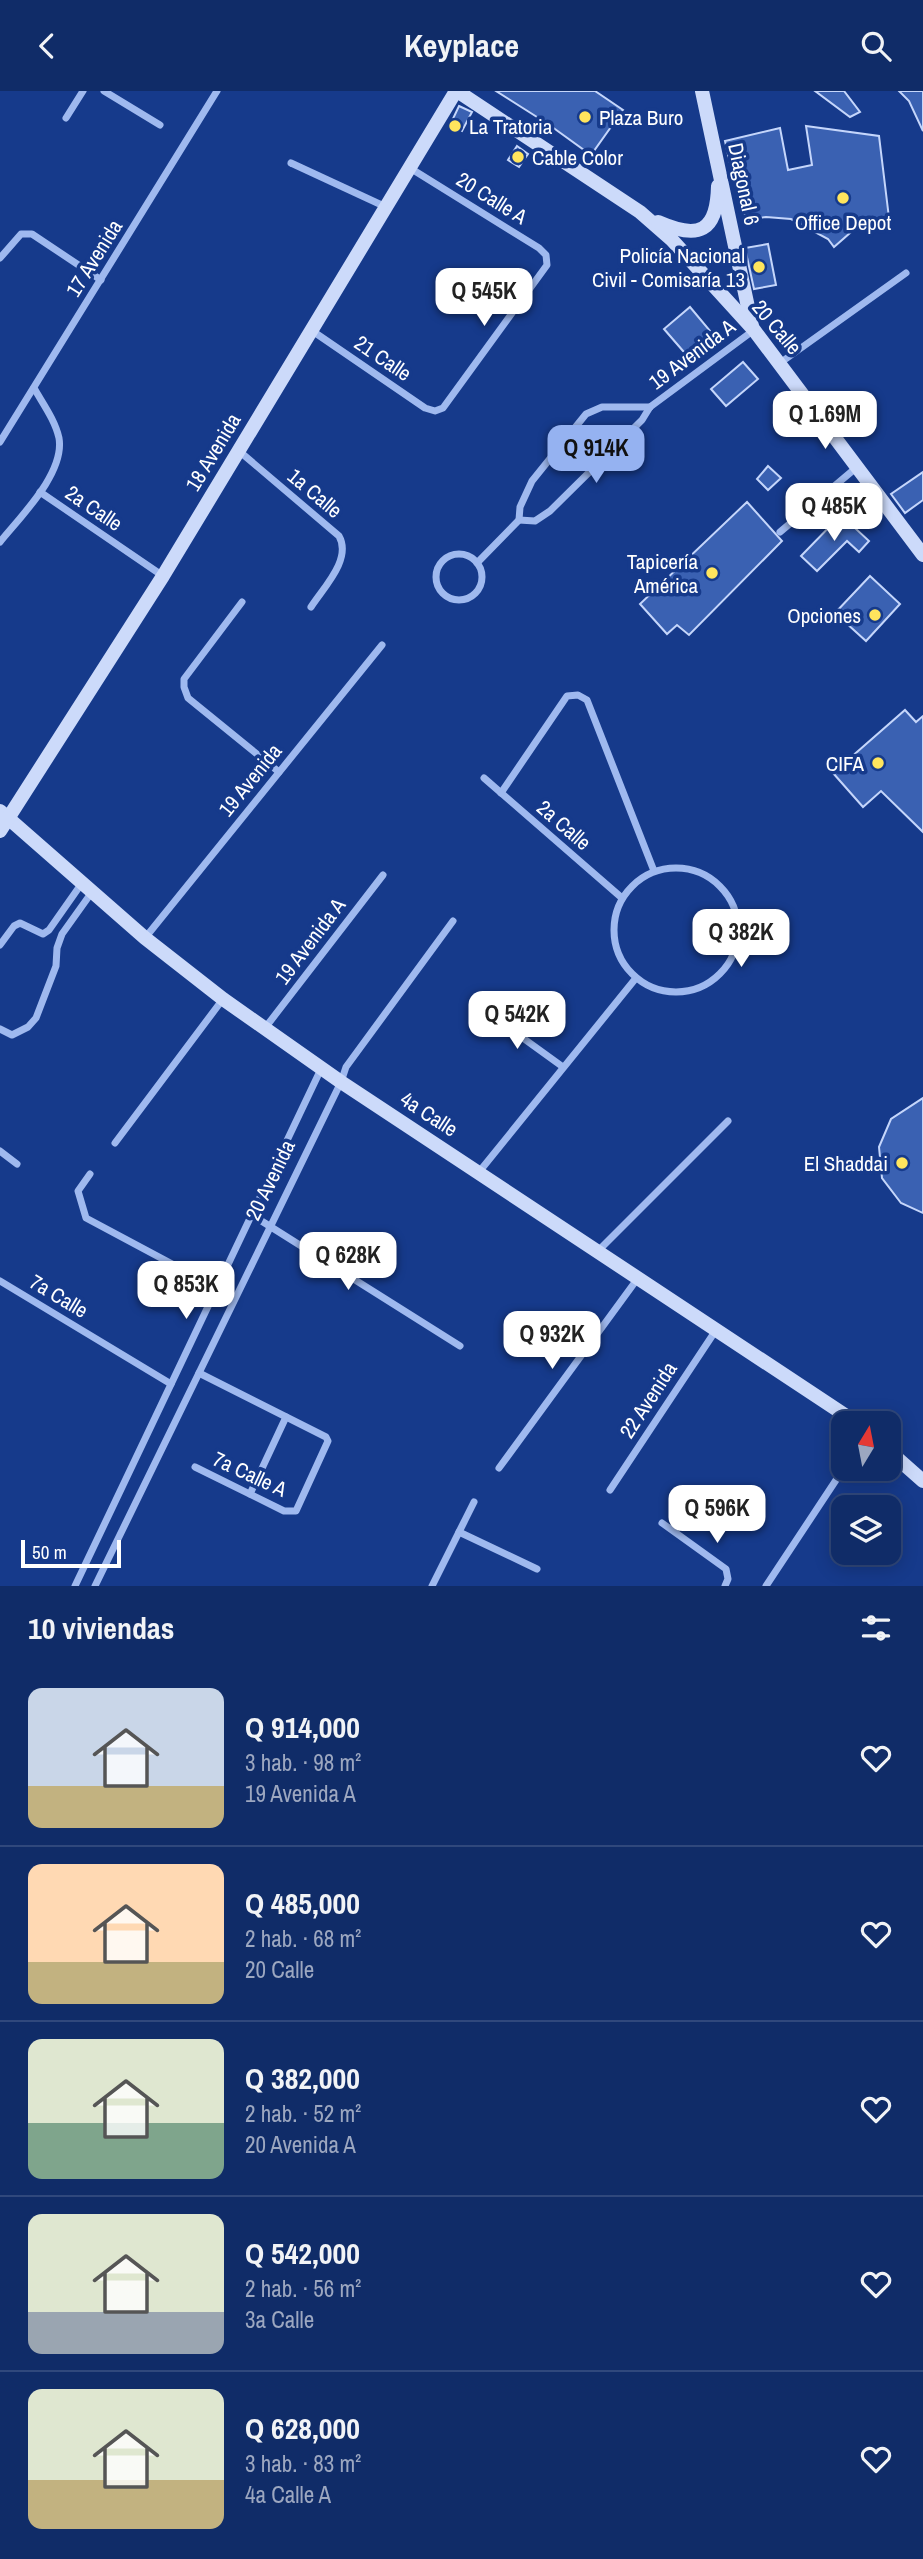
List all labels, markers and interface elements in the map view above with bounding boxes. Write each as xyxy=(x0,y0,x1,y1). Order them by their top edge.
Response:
text: Keyplace xyxy=(404,24,519,67)
icon: back xyxy=(28,27,66,65)
icon: search xyxy=(857,27,895,65)
place label: Plaza Buro xyxy=(599,103,683,132)
marker: Plaza Buro xyxy=(577,109,593,125)
place label: La Tratoria xyxy=(469,112,553,141)
marker: La Tratoria xyxy=(447,118,463,134)
street label: Diagonal 6 xyxy=(721,140,767,228)
place label: Cable Color xyxy=(532,143,623,172)
marker: Cable Color xyxy=(510,149,526,165)
street label: 20 Calle A xyxy=(451,165,533,231)
marker: Office Depot xyxy=(835,190,851,206)
place label: Office Depot xyxy=(795,208,891,237)
street label: 17 Avenida xyxy=(59,214,129,302)
place label: Policía Nacional Civil - Comisaría 13 xyxy=(592,241,745,294)
marker: Policía Nacional Civil - Comisaría 13 xyxy=(751,259,767,275)
pin: Q 545K xyxy=(427,268,541,328)
text: Q 545K xyxy=(452,275,517,306)
street label: 20 Calle xyxy=(746,293,808,361)
street label: 19 Avenida A xyxy=(643,312,742,396)
street label: 21 Calle xyxy=(349,328,417,388)
pin: Q 1.69M xyxy=(760,391,890,451)
text: Q 1.69M xyxy=(789,398,861,429)
street label: 18 Avenida xyxy=(178,407,248,496)
pin: Q 914K xyxy=(539,425,653,485)
text: Q 914K xyxy=(564,432,629,463)
street label: 1a Calle xyxy=(281,462,349,524)
street label: 2a Calle xyxy=(60,478,128,538)
pin: Q 485K xyxy=(777,483,891,543)
text: Q 485K xyxy=(802,490,867,521)
place label: Tapicería América xyxy=(627,547,698,600)
marker: Tapicería América xyxy=(704,565,720,581)
place label: Opciones xyxy=(787,601,861,630)
marker: Opciones xyxy=(867,607,883,623)
street label: 19 Avenida xyxy=(212,737,289,822)
place label: CIFA xyxy=(826,749,864,778)
marker: CIFA xyxy=(870,755,886,771)
street label: 2a Calle xyxy=(531,793,597,857)
street label: 19 Avenida A xyxy=(268,891,352,990)
pin: Q 382K xyxy=(684,909,798,969)
text: Q 382K xyxy=(709,916,774,947)
pin: Q 542K xyxy=(460,991,574,1051)
text: Q 542K xyxy=(485,998,550,1029)
street label: 4a Calle xyxy=(395,1085,463,1143)
street label: 20 Avenida xyxy=(238,1135,302,1225)
place label: El Shaddai xyxy=(804,1149,888,1178)
marker: El Shaddai xyxy=(894,1155,910,1171)
pin: Q 628K xyxy=(291,1233,405,1292)
text: Q 628K xyxy=(316,1239,381,1270)
pin: Q 853K xyxy=(129,1261,243,1321)
street label: 7a Calle xyxy=(24,1267,94,1325)
text: Q 853K xyxy=(154,1268,219,1299)
pin: Q 932K xyxy=(495,1311,609,1371)
text: Q 932K xyxy=(520,1318,585,1349)
street label: 22 Avenida xyxy=(612,1356,684,1444)
north arrow xyxy=(831,1411,901,1481)
map controls xyxy=(831,1411,901,1565)
street label: 7a Calle A xyxy=(208,1444,292,1504)
pin: Q 596K xyxy=(660,1485,774,1545)
text: Q 596K xyxy=(685,1492,750,1523)
button: layers xyxy=(831,1495,901,1565)
scale bar xyxy=(21,1537,121,1569)
text: 50 m xyxy=(32,1539,67,1565)
text: 10 viviendas xyxy=(28,1608,174,1648)
icon: filters xyxy=(857,1609,895,1647)
text: Q 914,000 xyxy=(245,1707,360,1747)
icon: home xyxy=(84,1716,168,1800)
icon: heart xyxy=(857,1739,895,1777)
text: 3 hab. · 98 m² xyxy=(245,1747,361,1778)
text: 19 Avenida A xyxy=(245,1778,356,1809)
text: Q 485,000 xyxy=(245,1883,360,1923)
icon: home xyxy=(84,1892,168,1976)
icon: heart xyxy=(857,1915,895,1953)
text: 2 hab. · 68 m² xyxy=(245,1923,361,1954)
text: 20 Calle xyxy=(245,1954,314,1985)
text: Q 382,000 xyxy=(245,2058,360,2098)
icon: home xyxy=(84,2067,168,2151)
icon: heart xyxy=(857,2090,895,2128)
text: 2 hab. · 52 m² xyxy=(245,2098,361,2129)
text: 20 Avenida A xyxy=(245,2129,356,2160)
text: Q 542,000 xyxy=(245,2233,360,2273)
icon: home xyxy=(84,2242,168,2326)
icon: heart xyxy=(857,2265,895,2303)
text: 2 hab. · 56 m² xyxy=(245,2273,361,2304)
text: 3a Calle xyxy=(245,2304,314,2335)
text: Q 628,000 xyxy=(245,2408,360,2448)
icon: home xyxy=(84,2417,168,2501)
icon: heart xyxy=(857,2440,895,2478)
text: 3 hab. · 83 m² xyxy=(245,2448,361,2479)
text: 4a Calle A xyxy=(245,2479,331,2510)

